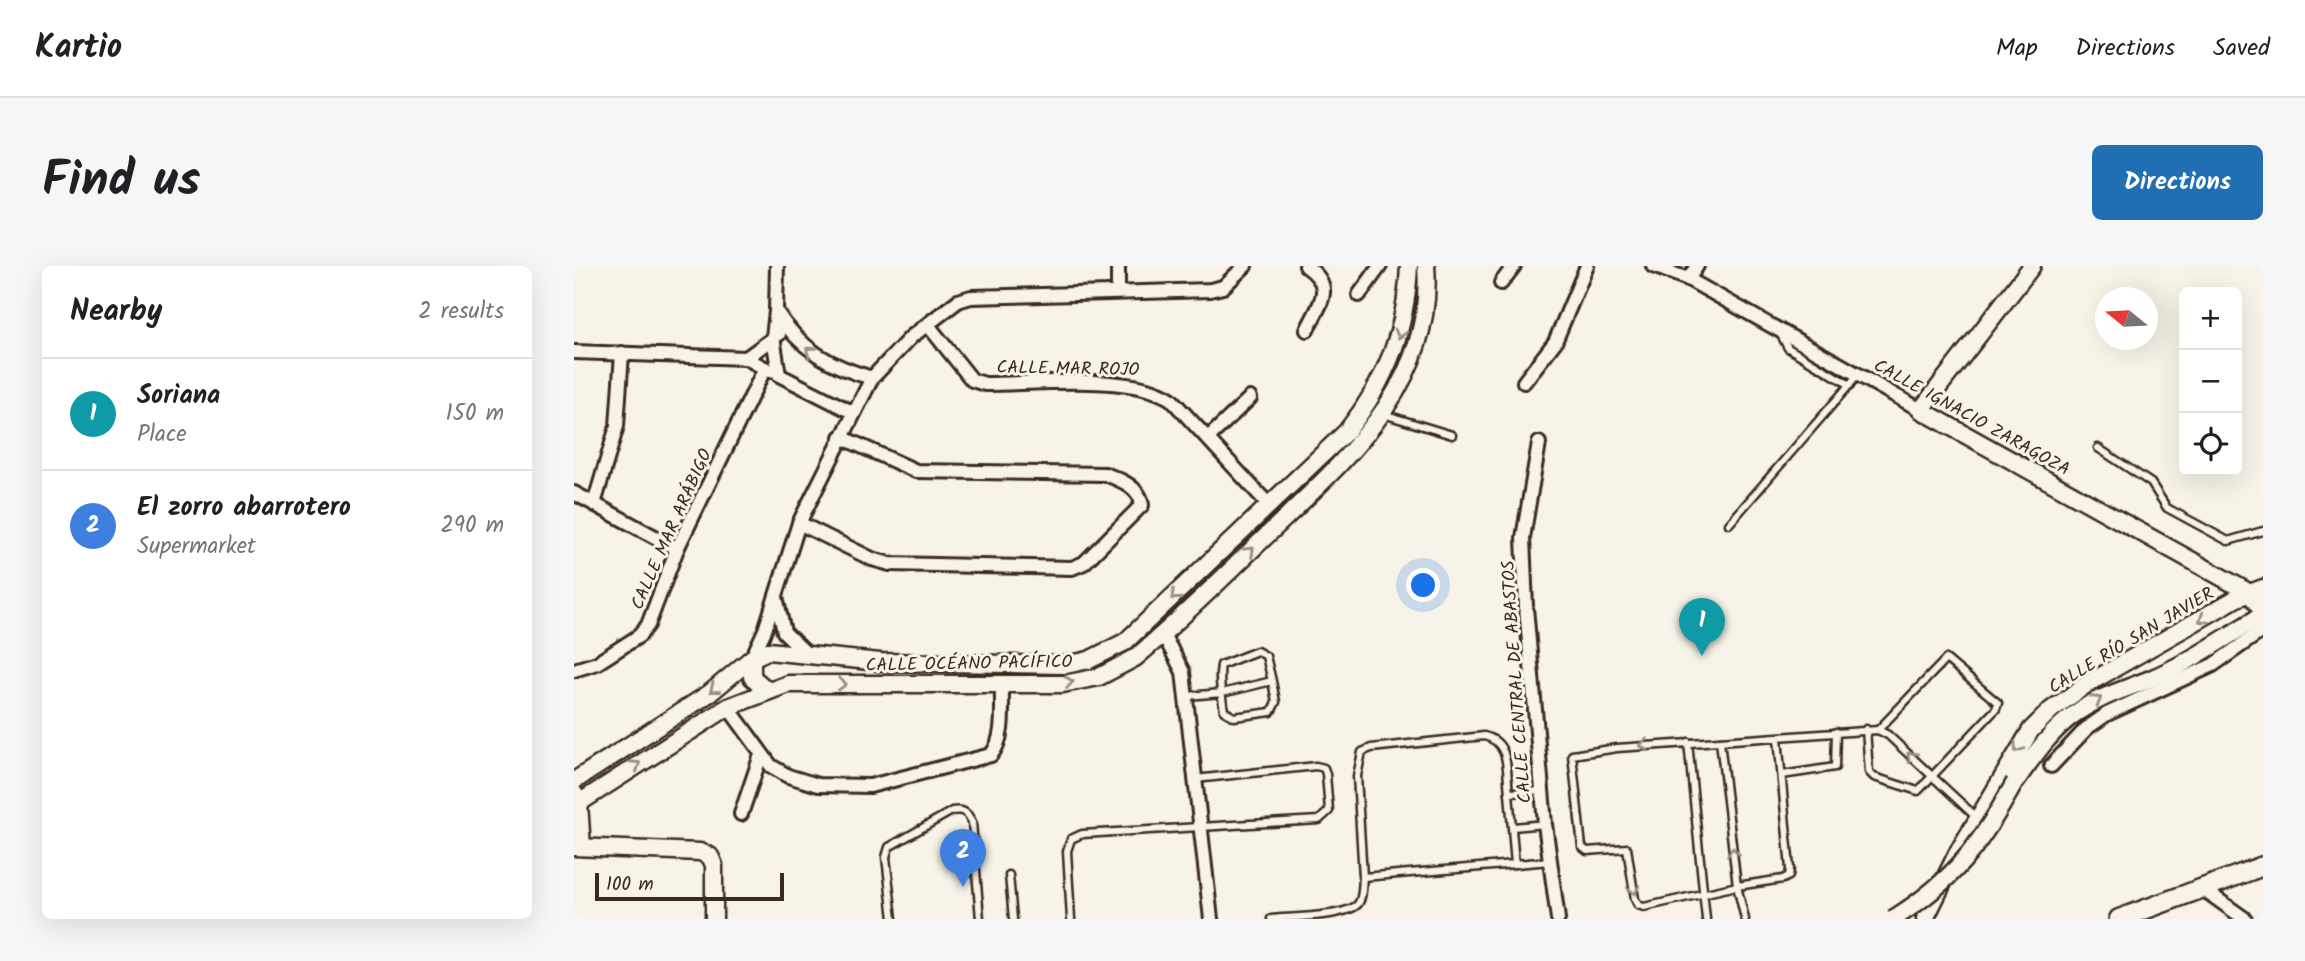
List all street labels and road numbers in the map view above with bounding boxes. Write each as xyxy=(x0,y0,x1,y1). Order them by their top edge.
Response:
street label: CALLE IGNACIO ZARAGOZA xyxy=(1868,352,2075,485)
street label: CALLE MAR ROJO xyxy=(996,354,1140,385)
street label: CALLE MAR ARÁBIGO xyxy=(624,444,721,615)
street label: CALLE CENTRAL DE ABASTOS xyxy=(1495,559,1540,804)
street label: CALLE RÍO SAN JAVIER xyxy=(2043,580,2220,702)
street label: CALLE OCÉANO PACÍFICO xyxy=(865,648,1073,681)

